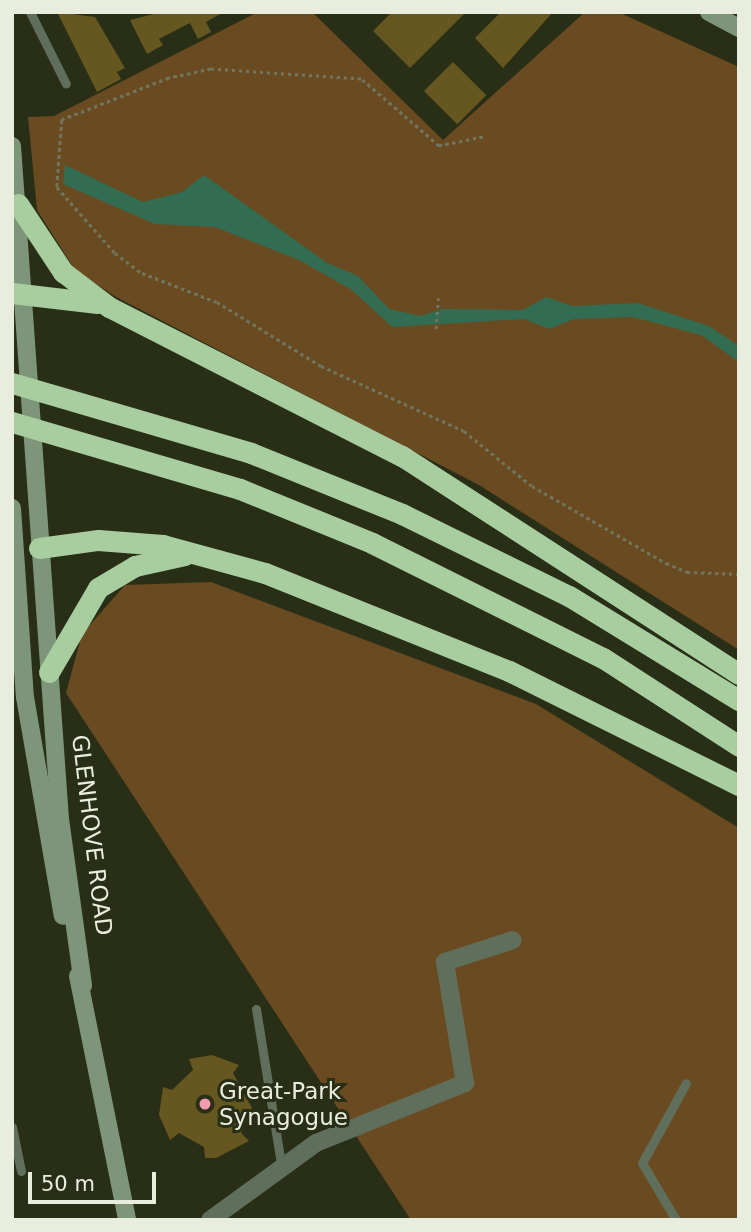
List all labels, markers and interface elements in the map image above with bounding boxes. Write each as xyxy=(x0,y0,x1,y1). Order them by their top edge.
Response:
street label: GLENHOVE ROAD xyxy=(66,733,118,937)
place label: Great-Park Synagogue xyxy=(219,1077,348,1131)
marker: Great-Park Synagogue xyxy=(197,1096,213,1112)
scale bar xyxy=(32,1158,159,1202)
text: 50 m xyxy=(41,1172,95,1196)

